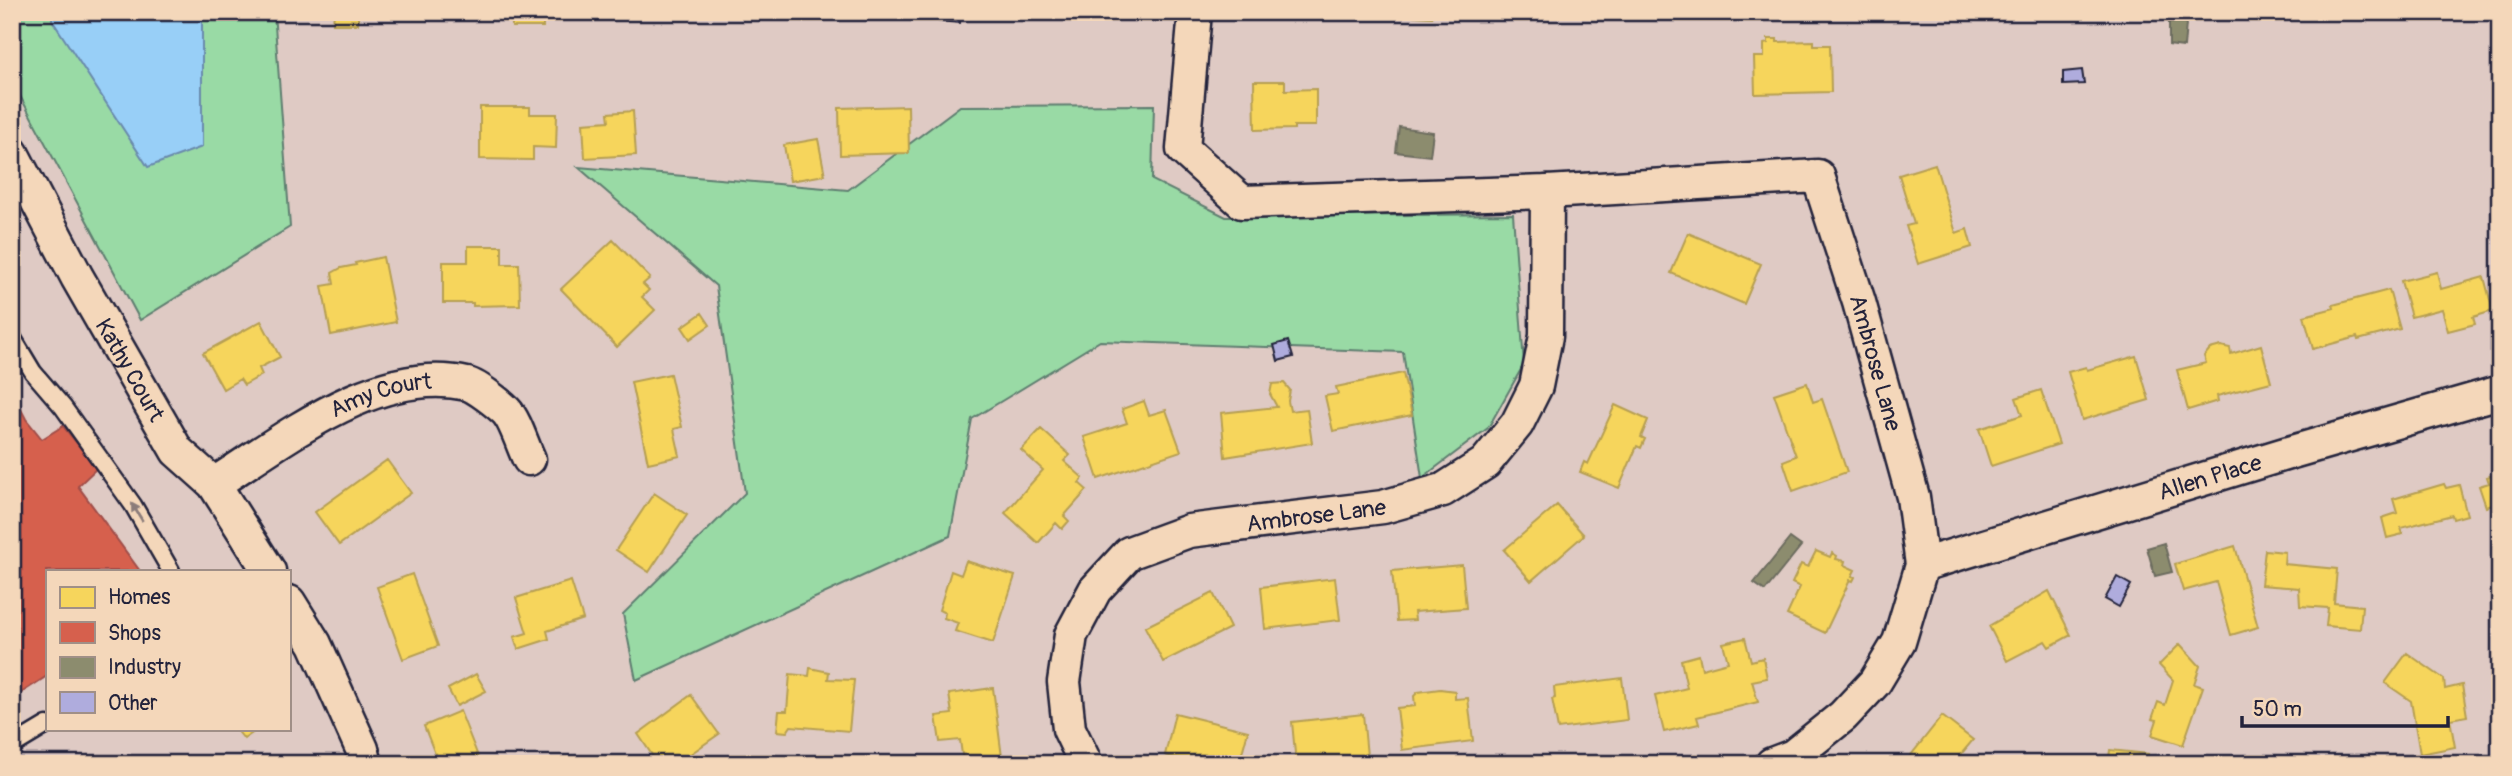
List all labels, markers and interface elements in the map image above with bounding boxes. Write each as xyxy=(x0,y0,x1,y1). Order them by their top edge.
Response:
street label: Ambrose Lane xyxy=(1843,291,1909,435)
street label: Kathy Court xyxy=(89,313,172,427)
street label: Amy Court xyxy=(325,366,433,424)
street label: Allen Place xyxy=(2155,447,2266,506)
street label: Ambrose Lane xyxy=(1245,492,1388,538)
one-way arrow xyxy=(131,503,144,522)
legend xyxy=(46,570,290,730)
text: Homes xyxy=(108,584,171,611)
text: Shops xyxy=(108,620,161,647)
text: Industry xyxy=(108,654,181,681)
scale bar xyxy=(2242,685,2449,729)
text: Other xyxy=(108,690,158,717)
text: 50 m xyxy=(2253,696,2302,723)

